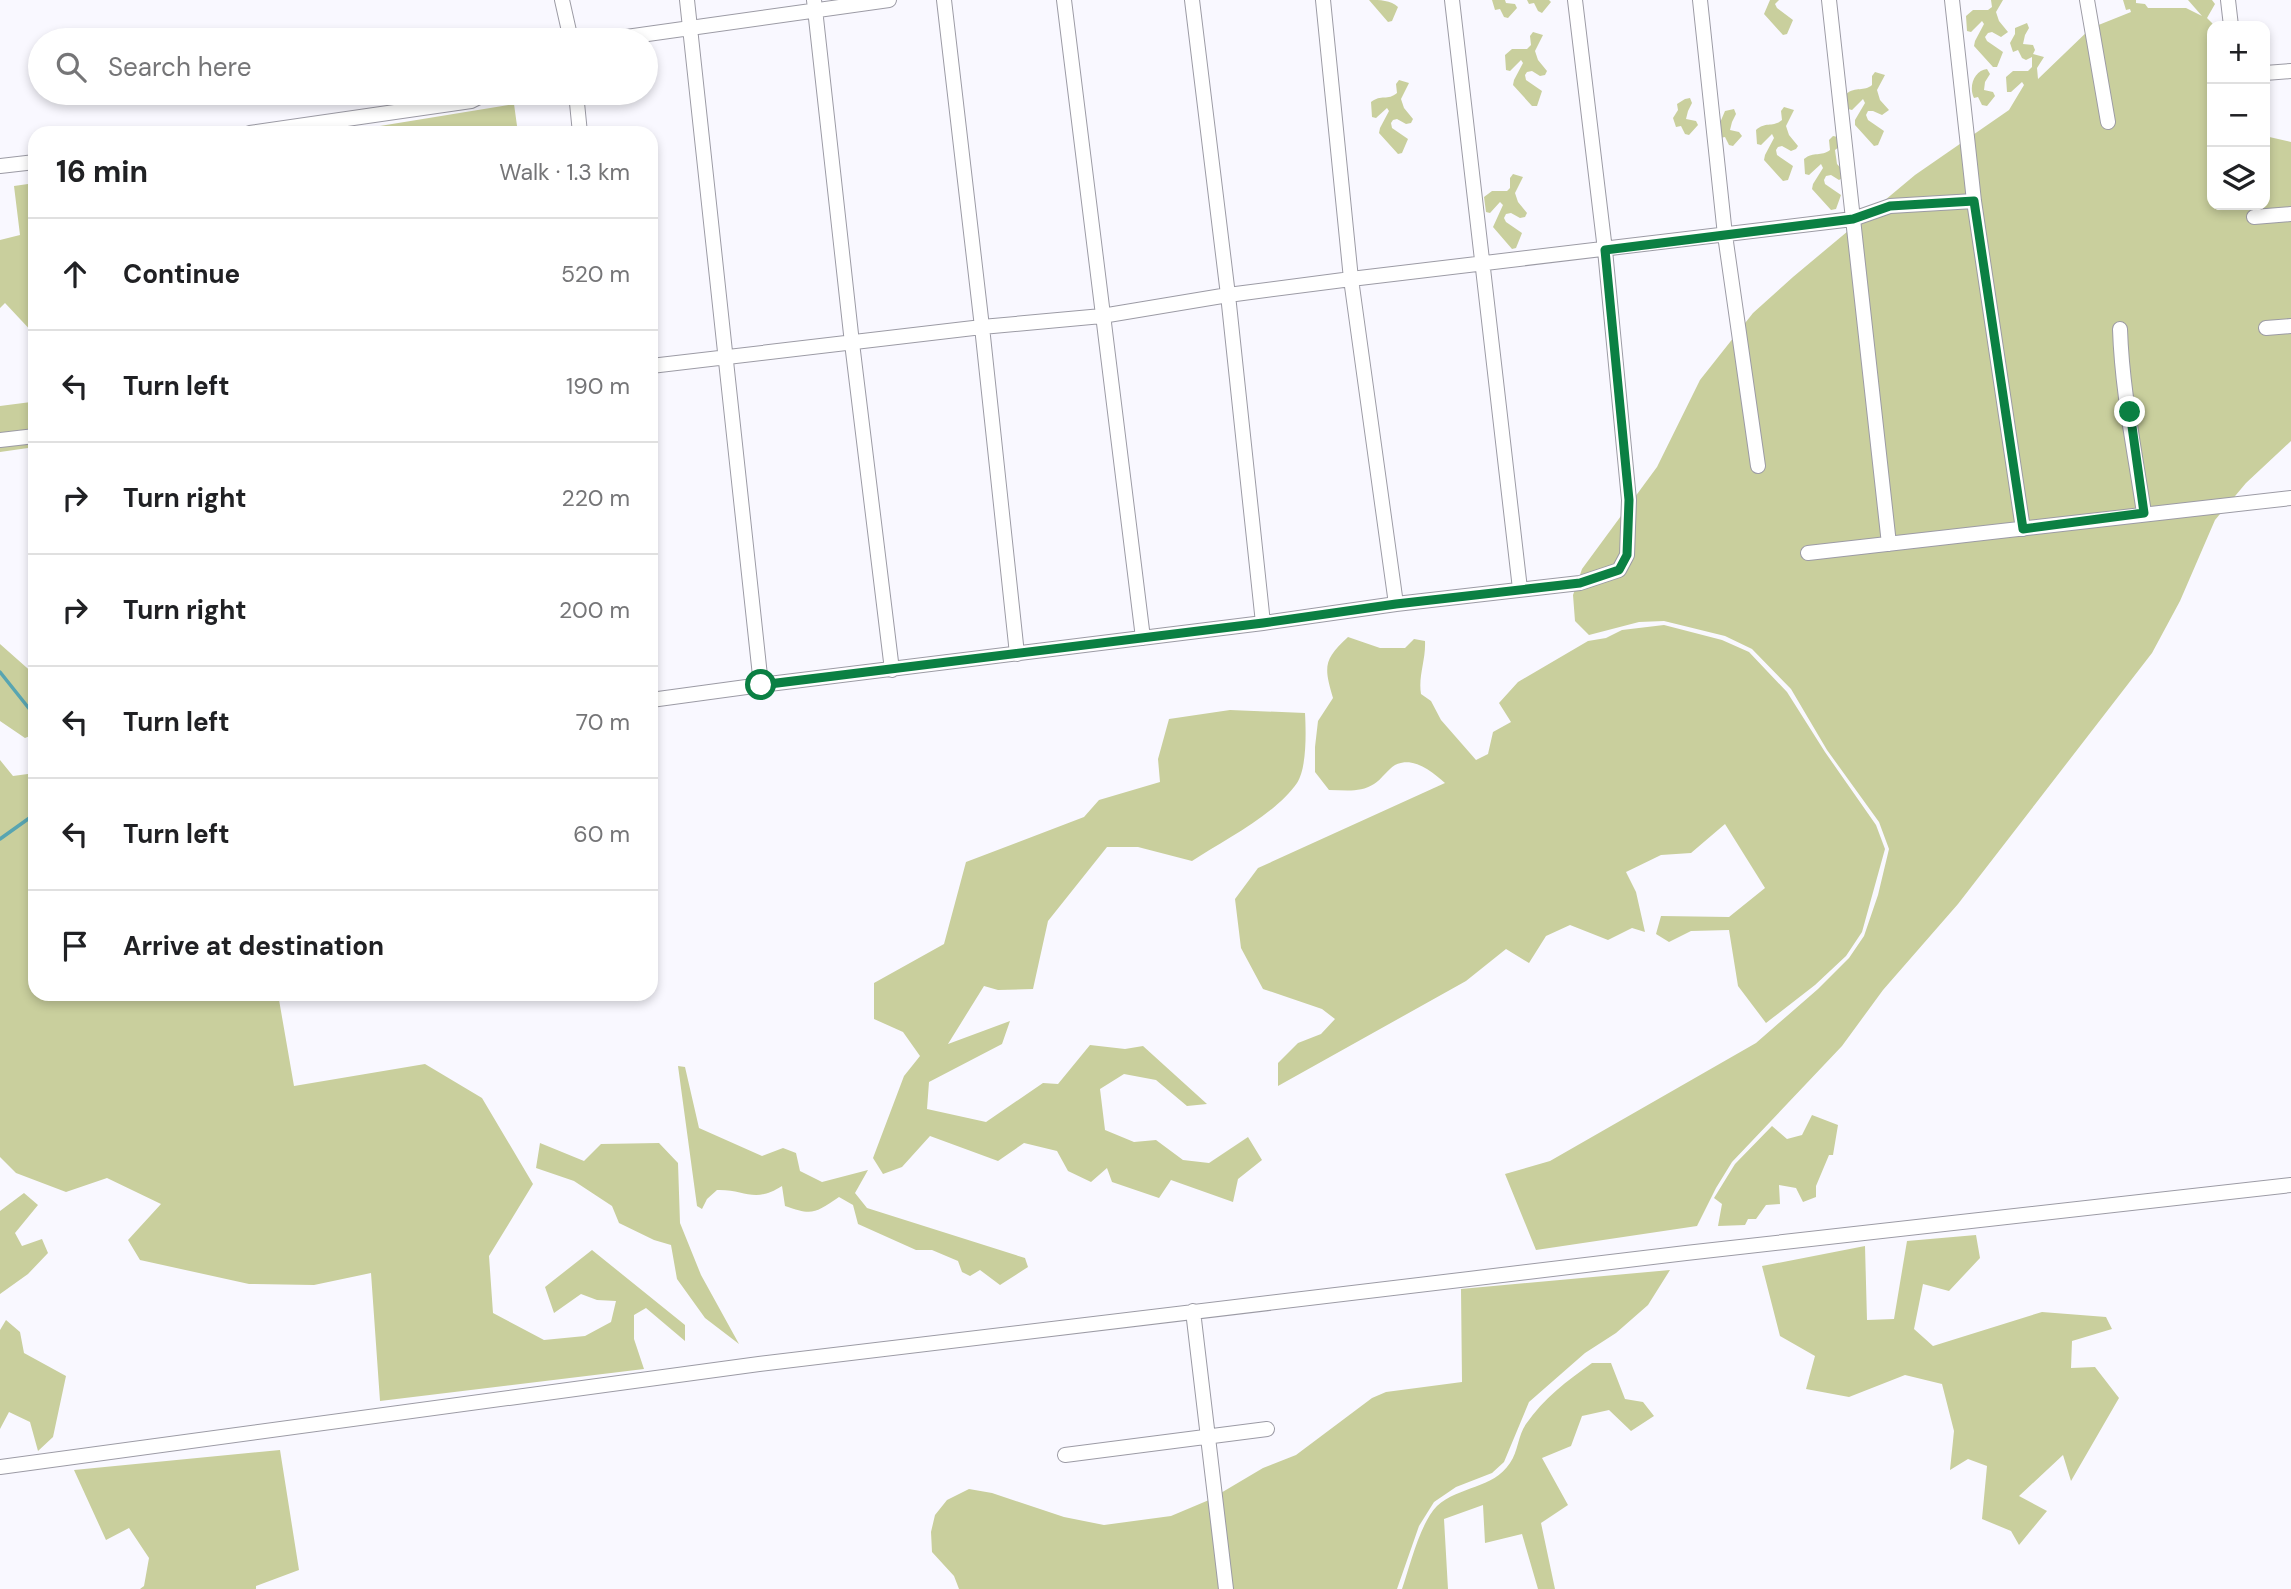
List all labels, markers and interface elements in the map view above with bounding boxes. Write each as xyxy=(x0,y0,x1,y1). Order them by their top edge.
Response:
map controls xyxy=(2207,21,2270,210)
button: + xyxy=(2207,21,2270,84)
search box xyxy=(28,28,658,105)
icon: search xyxy=(52,48,90,86)
text: Search here xyxy=(108,50,251,84)
button: − xyxy=(2207,84,2270,147)
button: layers xyxy=(2207,147,2270,210)
text: 16 min xyxy=(56,152,148,191)
text: Walk · 1.3 km xyxy=(499,157,630,187)
icon: ahead xyxy=(56,255,94,293)
text: Continue xyxy=(123,257,240,291)
text: 520 m xyxy=(561,259,630,289)
icon: left xyxy=(56,367,94,405)
text: Turn left xyxy=(123,369,230,403)
text: 190 m xyxy=(566,371,630,401)
route end xyxy=(2114,396,2145,427)
icon: right xyxy=(56,479,94,517)
text: Turn right xyxy=(123,481,247,515)
text: 220 m xyxy=(561,483,630,513)
icon: right xyxy=(56,591,94,629)
text: Turn right xyxy=(123,593,247,627)
text: 200 m xyxy=(559,595,630,625)
route start xyxy=(745,669,776,700)
icon: left xyxy=(56,703,94,741)
text: Turn left xyxy=(123,705,230,739)
text: 70 m xyxy=(576,707,630,737)
icon: left xyxy=(56,815,94,853)
text: Turn left xyxy=(123,817,230,851)
text: 60 m xyxy=(573,819,630,849)
icon: arrive xyxy=(56,927,94,965)
text: Arrive at destination xyxy=(123,929,384,963)

